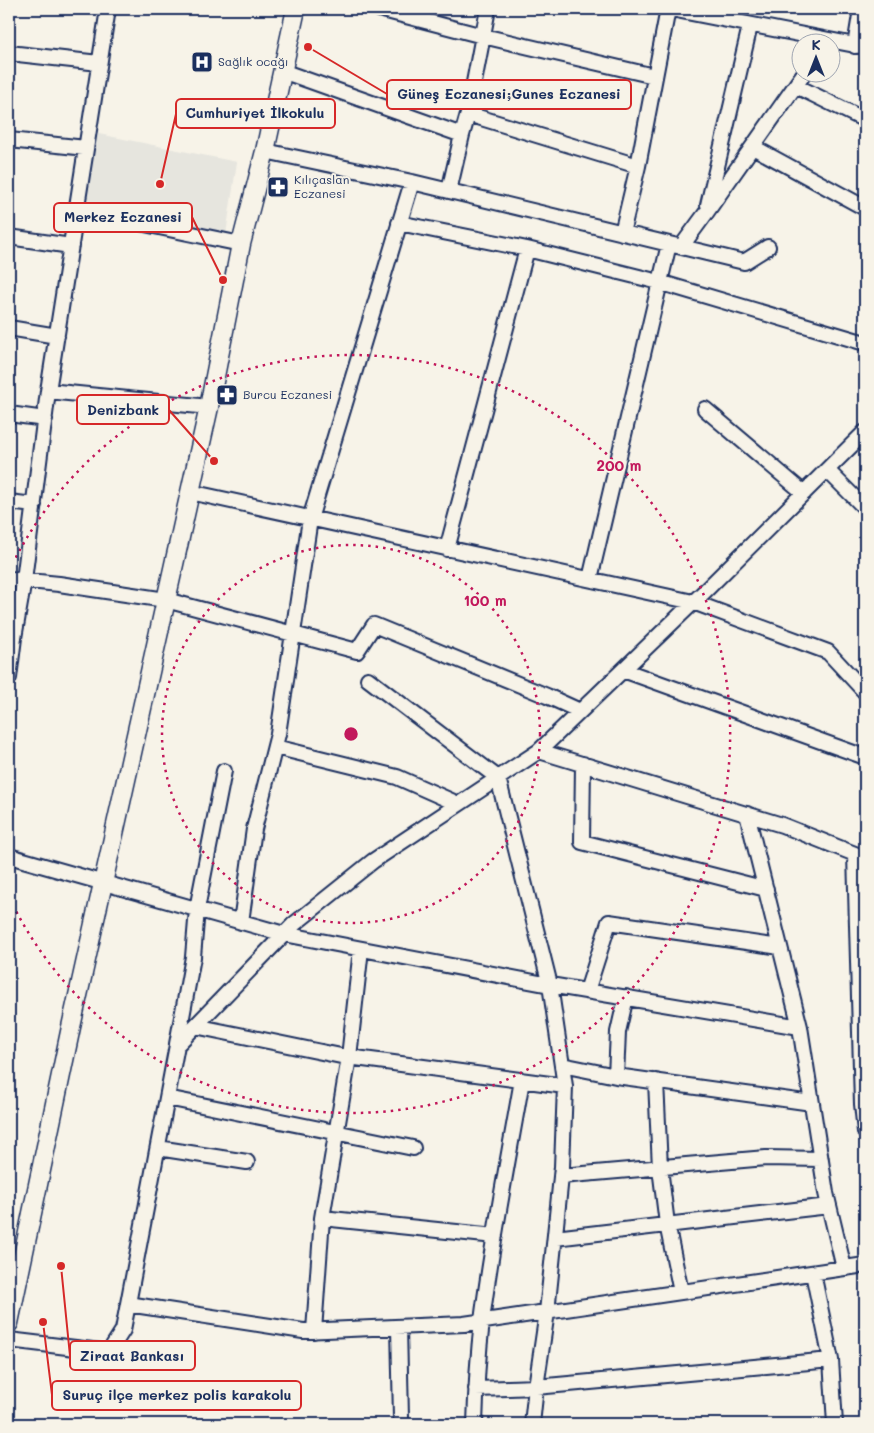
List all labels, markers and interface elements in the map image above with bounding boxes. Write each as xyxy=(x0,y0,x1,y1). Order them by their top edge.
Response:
north arrow xyxy=(792,32,842,82)
text: K xyxy=(811,35,821,54)
hospital icon: Sağlık ocağı xyxy=(190,50,214,74)
place label: Sağlık ocağı xyxy=(218,53,289,69)
callout: Güneş Eczanesi;Gunes Eczanesi xyxy=(387,80,631,109)
text: Güneş Eczanesi;Gunes Eczanesi xyxy=(397,84,621,104)
callout: Cumhuriyet İlkokulu xyxy=(176,99,335,128)
text: Cumhuriyet İlkokulu xyxy=(185,103,325,122)
place label: Kılıçaslan Eczanesi xyxy=(294,171,349,201)
pharmacy icon: Kılıçaslan Eczanesi xyxy=(266,175,290,199)
callout: Merkez Eczanesi xyxy=(54,203,192,232)
text: Merkez Eczanesi xyxy=(64,207,182,226)
pharmacy icon: Burcu Eczanesi xyxy=(215,383,239,407)
place label: Burcu Eczanesi xyxy=(243,386,332,402)
callout: Denizbank xyxy=(77,395,169,424)
text: Denizbank xyxy=(87,400,159,419)
text: 200 m xyxy=(597,455,642,475)
text: 100 m xyxy=(463,590,507,610)
centre of rings xyxy=(342,725,360,743)
callout: Ziraat Bankası xyxy=(70,1341,195,1370)
text: Ziraat Bankası xyxy=(80,1346,184,1365)
callout: Suruç ilçe merkez polis karakolu xyxy=(52,1381,301,1410)
text: Suruç ilçe merkez polis karakolu xyxy=(62,1385,292,1404)

